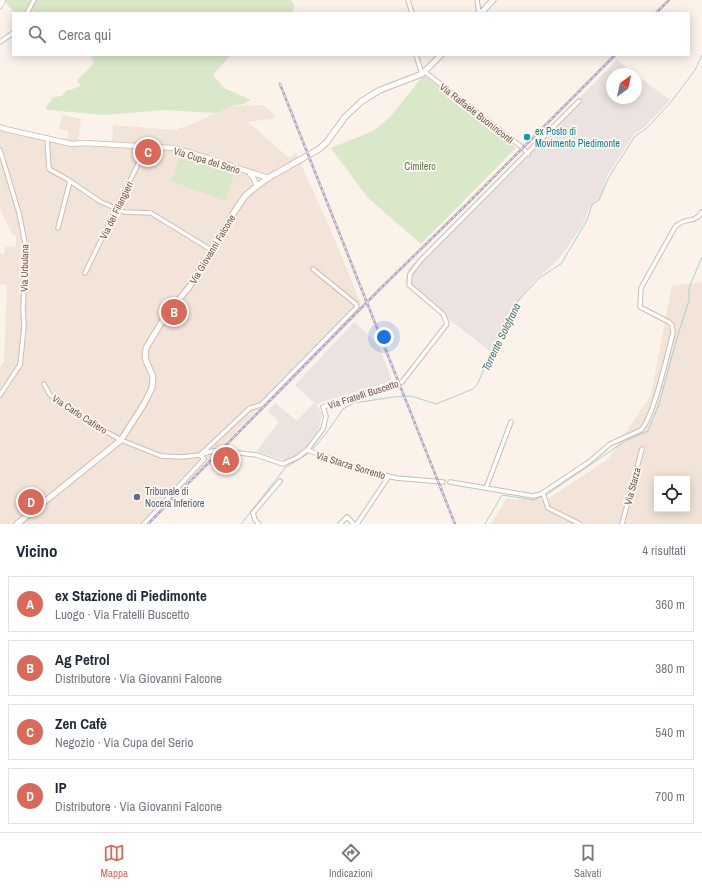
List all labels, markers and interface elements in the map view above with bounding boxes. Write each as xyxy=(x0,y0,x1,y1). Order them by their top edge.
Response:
search box xyxy=(12,12,690,56)
icon: search xyxy=(26,23,48,45)
text: Cerca qui xyxy=(58,24,111,45)
north arrow xyxy=(606,68,642,104)
street label: Via Raffaele Buoninconti xyxy=(437,80,517,146)
place label: ex Posto di Movimento Piedimonte xyxy=(535,125,620,150)
marker: ex Posto di Movimento Piedimonte xyxy=(522,132,532,142)
pin: C xyxy=(135,137,161,167)
street label: Via Cupa del Serio xyxy=(172,144,242,177)
park label: Cimitero xyxy=(404,160,436,173)
street label: Via dei Filangieri xyxy=(97,179,136,241)
street label: Via Giovanni Falcone xyxy=(187,212,239,286)
street label: Via Urbulana xyxy=(18,244,31,292)
pin: B xyxy=(161,297,187,327)
water label: Torrente Solofrana xyxy=(478,301,524,373)
your location xyxy=(374,327,394,347)
street label: Via Fratelli Buscetto xyxy=(326,377,401,412)
street label: Via Carlo Cafiero xyxy=(50,392,110,437)
pin: A xyxy=(213,445,239,475)
street label: Via Starza Sorrento xyxy=(315,449,388,482)
street label: Via Starza xyxy=(621,466,644,506)
map controls xyxy=(654,476,690,512)
button: locate xyxy=(654,476,690,512)
place label: Tribunale di Nocera Inferiore xyxy=(145,485,205,510)
pin: D xyxy=(18,487,44,517)
marker: Tribunale di Nocera Inferiore xyxy=(132,492,142,502)
text: Vicino xyxy=(16,539,58,562)
text: 4 risultati xyxy=(642,542,686,559)
text: ex Stazione di Piedimonte xyxy=(55,585,207,606)
text: A xyxy=(26,596,34,613)
text: 360 m xyxy=(655,596,685,613)
text: Luogo · Via Fratelli Buscetto xyxy=(55,606,189,623)
text: Ag Petrol xyxy=(55,649,110,670)
text: B xyxy=(26,660,34,677)
text: 380 m xyxy=(655,660,685,677)
text: Distributore · Via Giovanni Falcone xyxy=(55,670,222,687)
text: Zen Cafè xyxy=(55,713,107,734)
text: C xyxy=(26,724,34,741)
text: 540 m xyxy=(655,724,685,741)
text: Negozio · Via Cupa del Serio xyxy=(55,734,194,751)
text: IP xyxy=(55,777,67,798)
text: D xyxy=(26,788,34,805)
text: 700 m xyxy=(655,788,685,805)
text: Distributore · Via Giovanni Falcone xyxy=(55,798,222,815)
tab: Mappa xyxy=(100,842,128,880)
tab: Indicazioni xyxy=(329,842,373,880)
tab: Salvati xyxy=(574,842,602,880)

